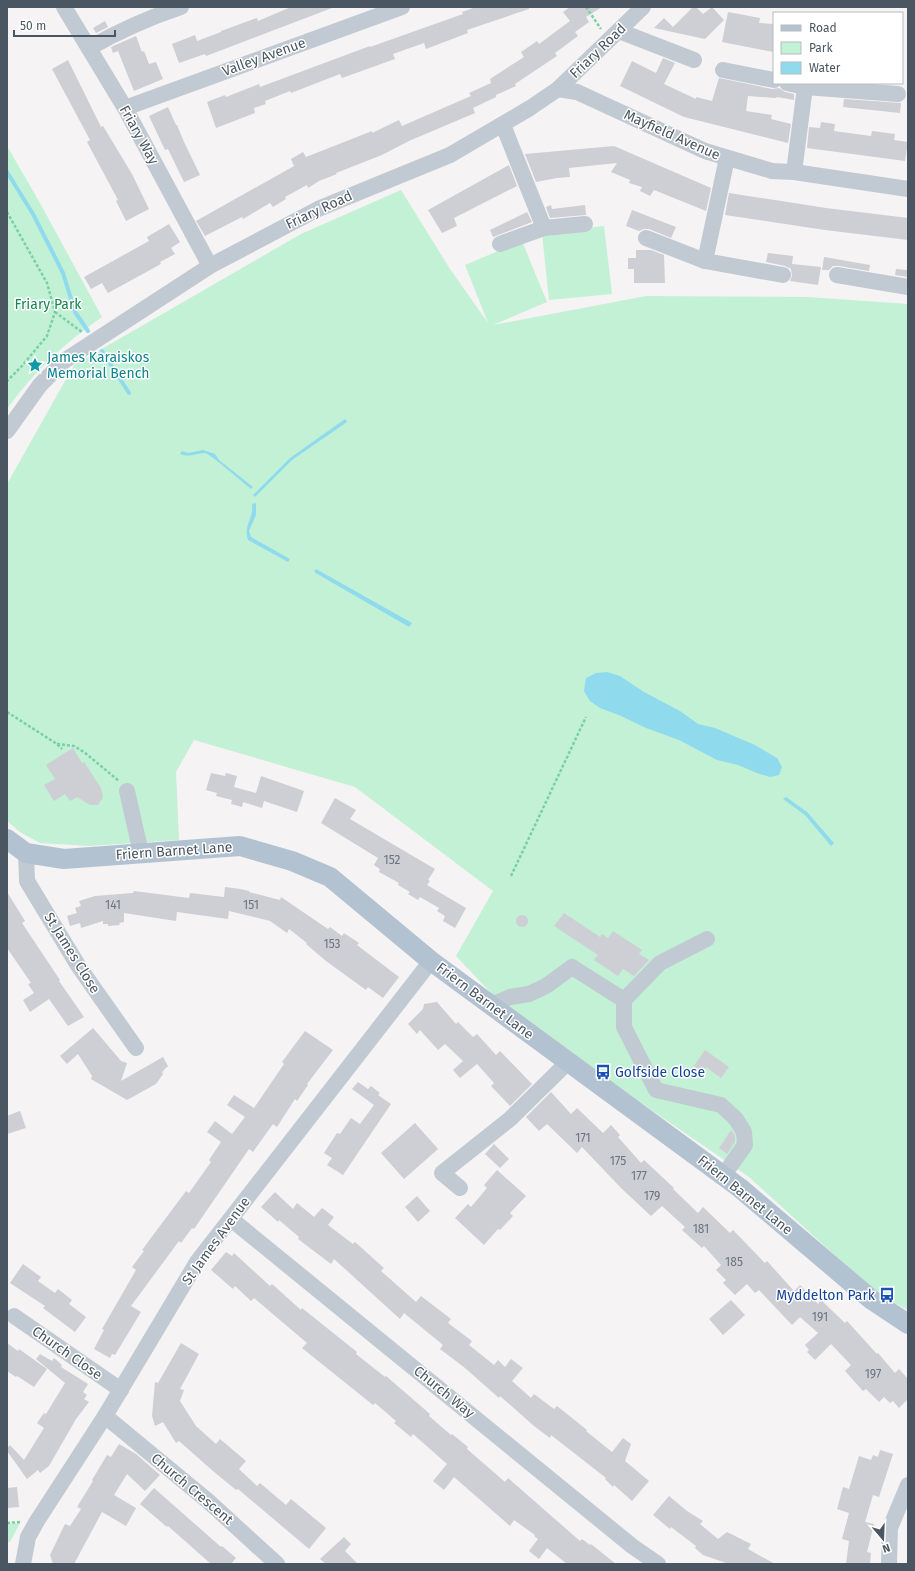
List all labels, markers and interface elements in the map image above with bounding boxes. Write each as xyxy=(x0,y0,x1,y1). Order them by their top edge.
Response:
scale bar xyxy=(14,12,115,38)
legend xyxy=(773,12,903,84)
text: 50 m xyxy=(20,19,46,33)
street label: Friary Road xyxy=(566,20,630,82)
text: Road xyxy=(809,21,837,35)
street label: Valley Avenue xyxy=(220,34,308,80)
text: Park xyxy=(809,41,833,55)
text: Water xyxy=(809,61,841,75)
street label: Friary Way xyxy=(116,103,162,168)
street label: Mayfield Avenue xyxy=(621,106,723,164)
street label: Friary Road xyxy=(283,187,355,233)
park label: Friary Park xyxy=(15,296,82,313)
place label: James Karaiskos Memorial Bench xyxy=(47,349,150,382)
place icon: James Karaiskos Memorial Bench xyxy=(26,356,44,374)
street label: Friern Barnet Lane xyxy=(115,838,233,864)
house number: 152 xyxy=(383,853,401,867)
house number: 141 xyxy=(105,898,121,912)
house number: 151 xyxy=(243,898,259,912)
street label: St James Close xyxy=(40,909,104,997)
house number: 153 xyxy=(323,937,341,951)
street label: Friern Barnet Lane xyxy=(433,959,537,1043)
bus stop icon: Golfside Close xyxy=(594,1063,612,1081)
place label: Golfside Close xyxy=(615,1064,705,1081)
house number: 171 xyxy=(575,1131,591,1145)
street label: Friern Barnet Lane xyxy=(694,1152,796,1238)
house number: 175 xyxy=(610,1154,626,1168)
house number: 177 xyxy=(631,1169,647,1183)
house number: 179 xyxy=(644,1189,660,1203)
street label: St James Avenue xyxy=(178,1194,254,1288)
house number: 181 xyxy=(693,1222,709,1236)
house number: 185 xyxy=(725,1255,743,1269)
bus stop icon: Myddelton Park xyxy=(878,1286,896,1304)
place label: Myddelton Park xyxy=(776,1287,876,1304)
house number: 191 xyxy=(812,1310,828,1324)
street label: Church Close xyxy=(29,1323,105,1383)
street label: Church Way xyxy=(410,1362,478,1422)
house number: 197 xyxy=(865,1367,881,1381)
street label: Church Crescent xyxy=(148,1450,237,1529)
north arrow xyxy=(863,1519,903,1559)
text: N xyxy=(881,1541,892,1555)

